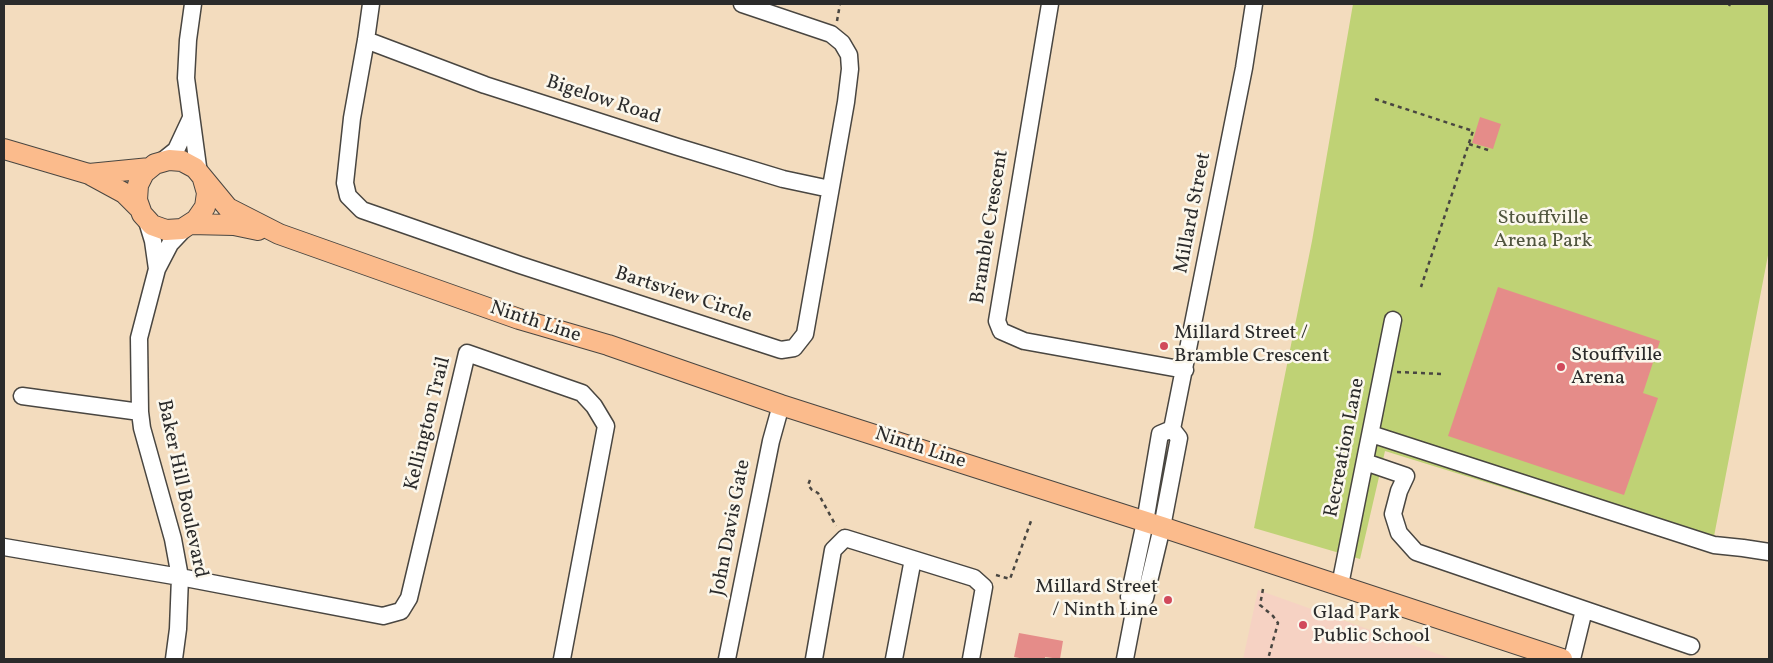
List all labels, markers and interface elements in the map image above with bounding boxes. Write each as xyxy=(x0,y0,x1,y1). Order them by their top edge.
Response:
street label: Bigelow Road xyxy=(543,71,663,131)
street label: Bramble Crescent xyxy=(967,148,1015,306)
street label: Millard Street xyxy=(1171,151,1217,275)
park label: Stouffville Arena Park xyxy=(1494,207,1592,254)
street label: Bartsview Circle xyxy=(611,263,755,329)
street label: Ninth Line xyxy=(486,297,584,349)
place label: Millard Street / Bramble Crescent xyxy=(1174,322,1330,369)
marker: Millard Street / Bramble Crescent xyxy=(1158,340,1170,352)
place label: Stouffville Arena xyxy=(1571,344,1662,391)
street label: Kellington Trail xyxy=(401,355,457,493)
marker: Stouffville Arena xyxy=(1555,361,1567,373)
street label: Recreation Lane xyxy=(1321,376,1371,520)
street label: Baker Hill Boulevard xyxy=(150,398,212,580)
street label: Ninth Line xyxy=(871,423,969,475)
street label: John Davis Gate xyxy=(707,458,757,598)
place label: Millard Street / Ninth Line xyxy=(1035,576,1158,623)
marker: Millard Street / Ninth Line xyxy=(1162,594,1174,606)
place label: Glad Park Public School xyxy=(1313,602,1430,649)
marker: Glad Park Public School xyxy=(1297,619,1309,631)

